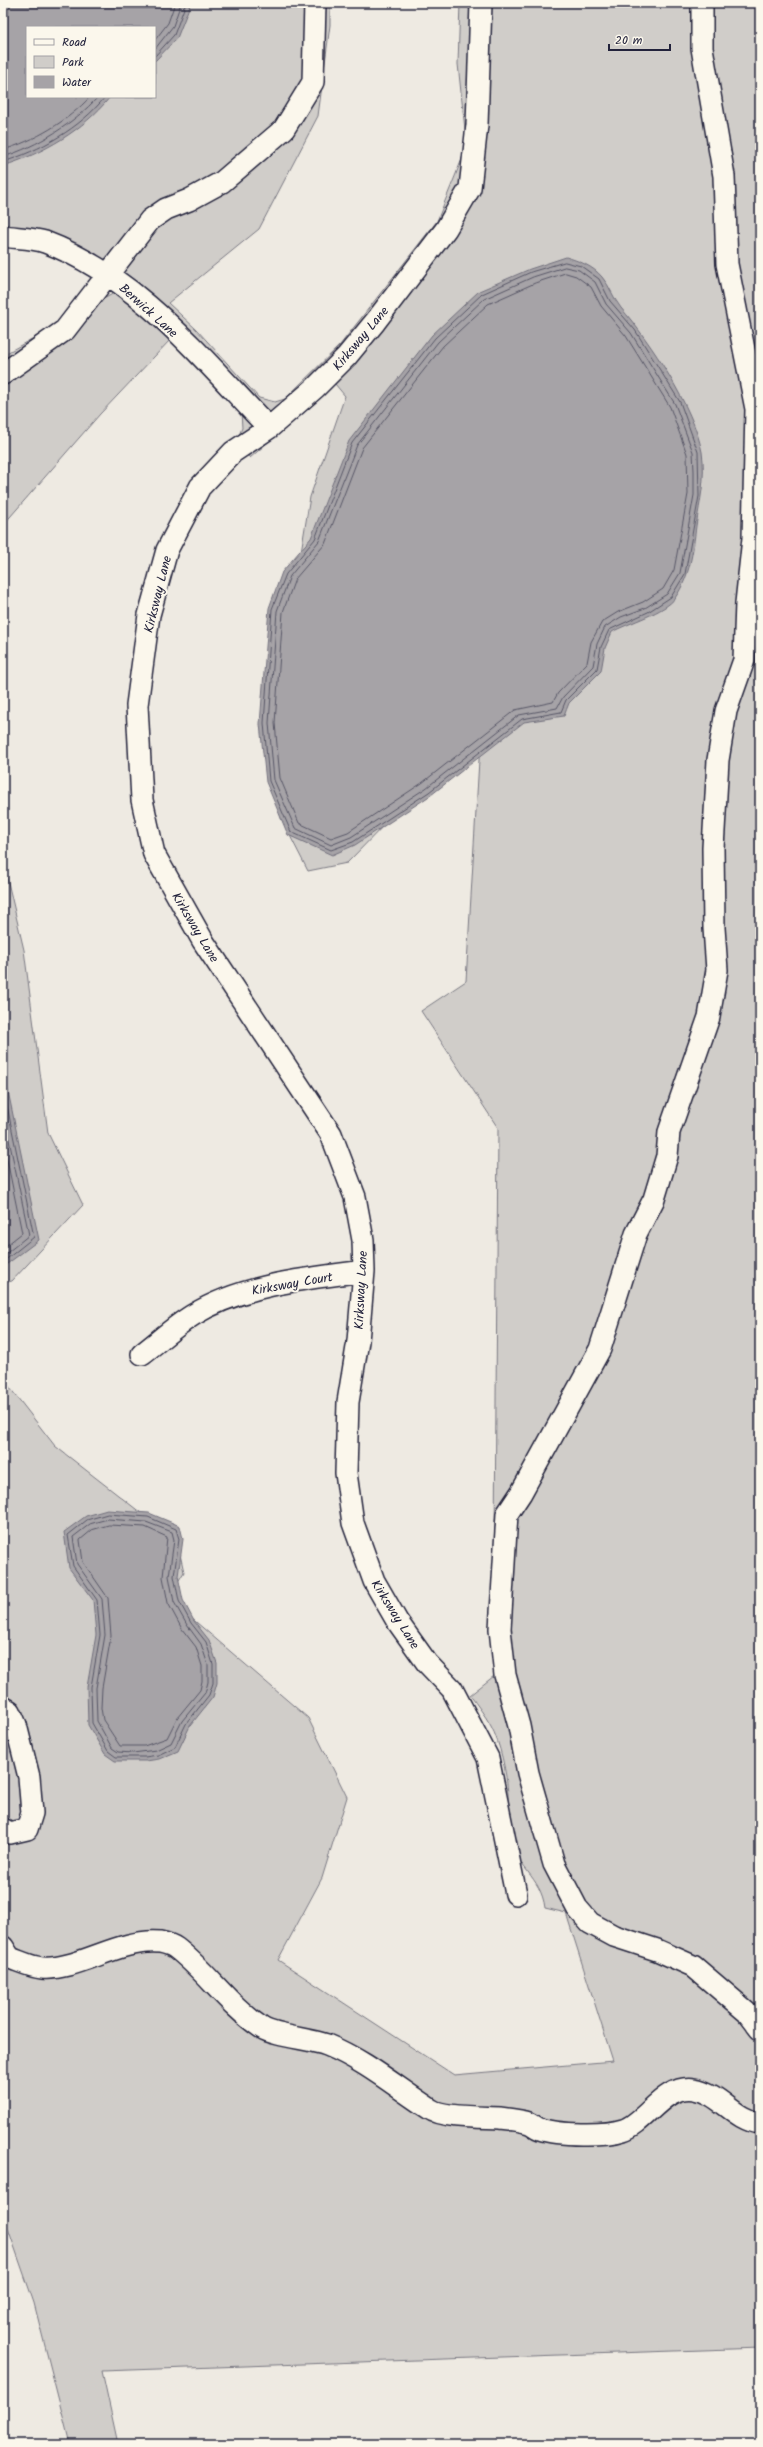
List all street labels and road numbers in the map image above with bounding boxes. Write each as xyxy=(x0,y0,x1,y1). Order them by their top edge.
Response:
street label: Berwick Lane xyxy=(114,279,182,344)
street label: Kirksway Lane xyxy=(328,302,395,376)
street label: Kirksway Lane xyxy=(139,553,178,635)
street label: Kirksway Lane xyxy=(165,889,224,967)
street label: Kirksway Lane xyxy=(349,1250,374,1330)
street label: Kirksway Court xyxy=(250,1267,335,1302)
street label: Kirksway Lane xyxy=(365,1576,425,1654)

